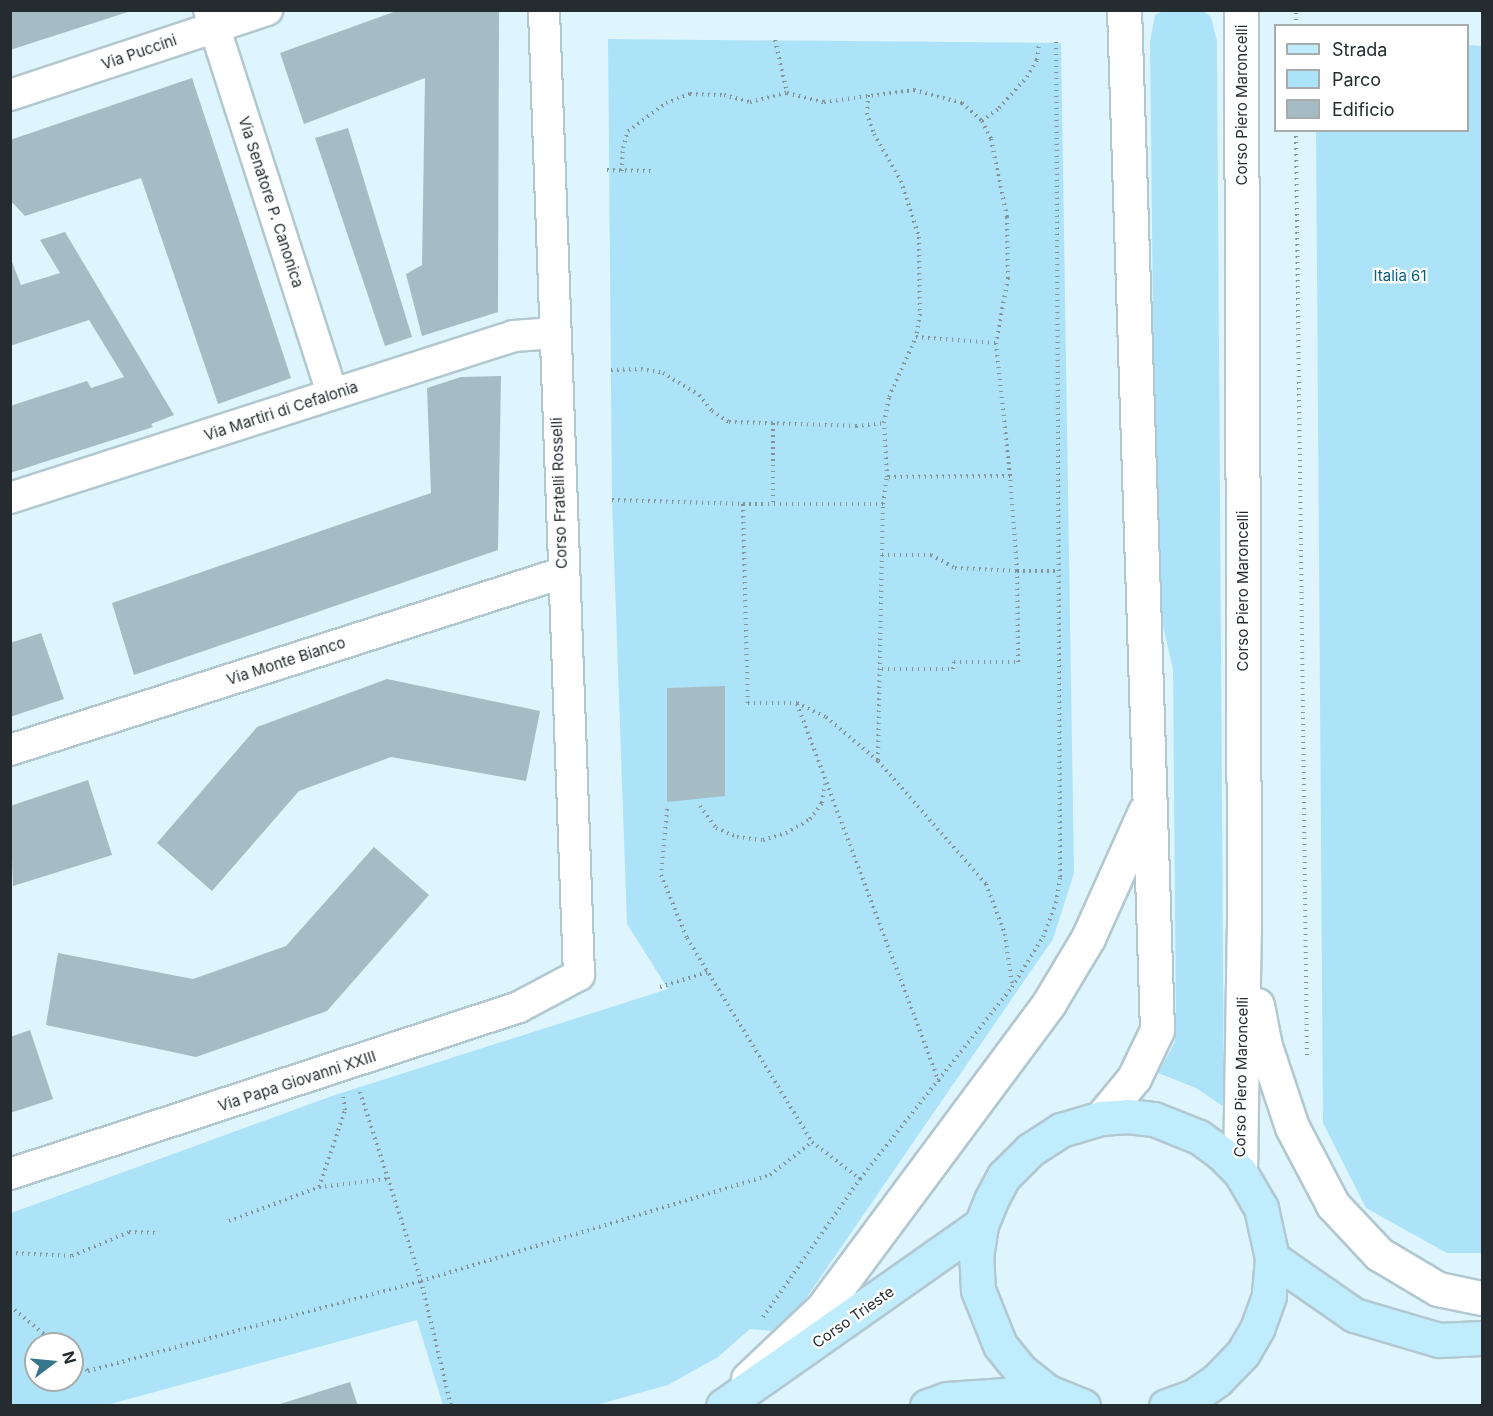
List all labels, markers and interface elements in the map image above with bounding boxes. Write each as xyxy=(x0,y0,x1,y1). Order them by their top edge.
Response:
legend xyxy=(1274,24,1469,132)
street label: Corso Piero Maroncelli xyxy=(1233,25,1251,185)
street label: Via Puccini xyxy=(99,31,179,73)
text: Strada xyxy=(1332,39,1387,60)
text: Parco xyxy=(1332,69,1381,90)
text: Edificio xyxy=(1332,99,1395,120)
street label: Via Senatore P. Canonica xyxy=(235,114,307,290)
park label: Italia 61 xyxy=(1374,267,1426,285)
street label: Via Martiri di Cefalonia xyxy=(202,378,360,444)
street label: Corso Fratelli Rosselli xyxy=(547,417,571,569)
street label: Corso Piero Maroncelli xyxy=(1234,511,1252,671)
street label: Via Monte Bianco xyxy=(224,633,348,689)
street label: Corso Piero Maroncelli xyxy=(1231,996,1251,1158)
street label: Via Papa Giovanni XXIII xyxy=(216,1047,378,1115)
street label: Corso Trieste xyxy=(809,1282,897,1352)
north arrow xyxy=(24,1332,84,1392)
text: N xyxy=(58,1349,81,1366)

